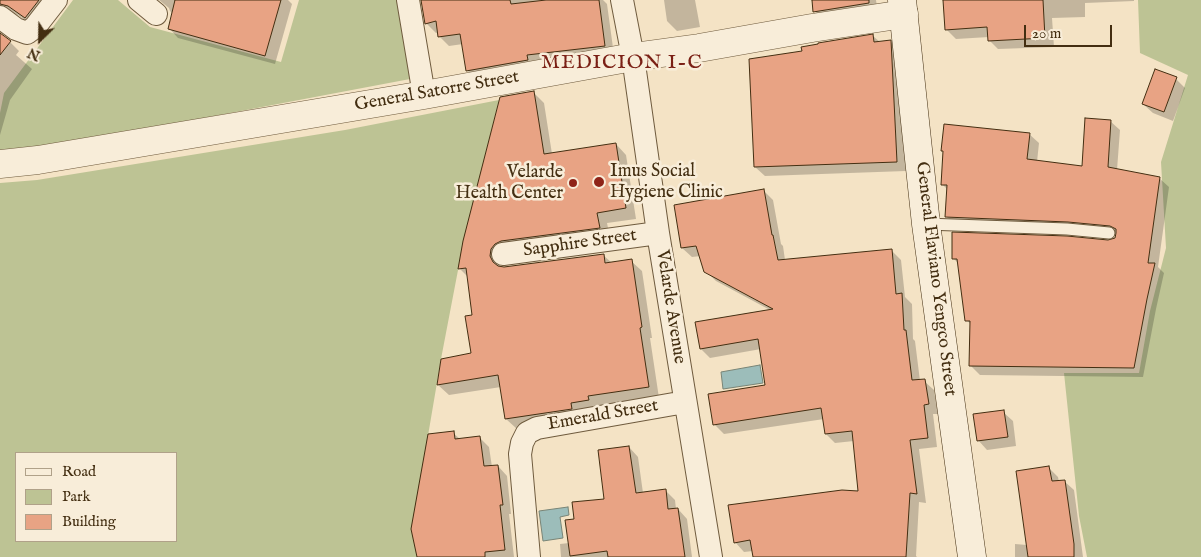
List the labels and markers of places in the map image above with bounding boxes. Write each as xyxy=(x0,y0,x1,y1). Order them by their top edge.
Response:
place label: Imus Social Hygiene Clinic xyxy=(610,161,723,203)
place label: Velarde Health Center xyxy=(455,162,563,204)
marker: Imus Social Hygiene Clinic xyxy=(592,175,606,189)
marker: Velarde Health Center xyxy=(567,177,579,189)

